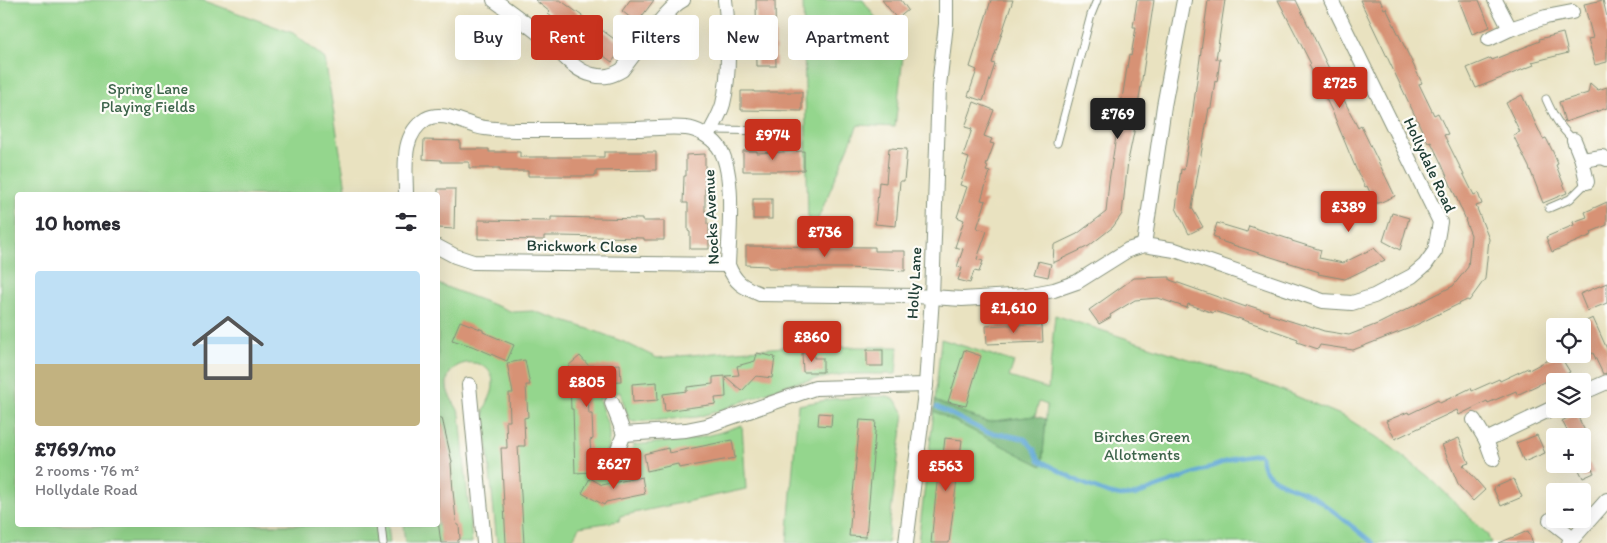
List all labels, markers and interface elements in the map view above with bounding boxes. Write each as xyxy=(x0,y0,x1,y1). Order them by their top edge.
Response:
chip: Buy xyxy=(455,15,521,60)
chip: Rent xyxy=(531,15,603,60)
chip: Filters xyxy=(613,15,699,60)
chip: New xyxy=(709,15,778,60)
chip: Apartment xyxy=(788,15,908,60)
pin: £725 xyxy=(1310,66,1370,109)
text: £725 xyxy=(1323,73,1357,92)
park label: Spring Lane Playing Fields xyxy=(101,79,195,116)
pin: £769 xyxy=(1088,98,1148,140)
text: £769 xyxy=(1101,104,1135,123)
street label: Hollydale Road xyxy=(1400,114,1460,216)
pin: £974 xyxy=(743,119,803,161)
text: £974 xyxy=(756,125,790,144)
street label: Nocks Avenue xyxy=(699,169,723,265)
pin: £389 xyxy=(1319,190,1379,233)
text: £389 xyxy=(1332,197,1366,216)
icon: filters xyxy=(392,208,420,236)
text: 10 homes xyxy=(35,210,121,235)
pin: £736 xyxy=(795,216,855,258)
text: £736 xyxy=(808,222,842,241)
street label: Brickwork Close xyxy=(526,236,638,256)
street label: Holly Lane xyxy=(903,246,925,320)
pin: £1,610 xyxy=(973,292,1055,334)
text: £1,610 xyxy=(991,298,1037,317)
icon: home xyxy=(183,303,273,393)
map controls xyxy=(1546,318,1591,528)
button: locate xyxy=(1546,318,1591,363)
pin: £860 xyxy=(782,320,842,363)
text: £860 xyxy=(794,327,830,346)
pin: £805 xyxy=(557,366,617,408)
text: £805 xyxy=(569,372,605,391)
button: layers xyxy=(1546,373,1591,418)
park label: Birches Green Allotments xyxy=(1094,427,1190,464)
button: + xyxy=(1546,428,1591,473)
text: £769/mo xyxy=(35,436,116,461)
pin: £627 xyxy=(584,448,644,490)
pin: £563 xyxy=(916,450,976,492)
text: £627 xyxy=(597,454,631,473)
text: £563 xyxy=(929,456,963,475)
text: 2 rooms · 76 m² xyxy=(35,461,139,480)
text: Hollydale Road xyxy=(35,480,138,499)
button: − xyxy=(1546,483,1591,528)

